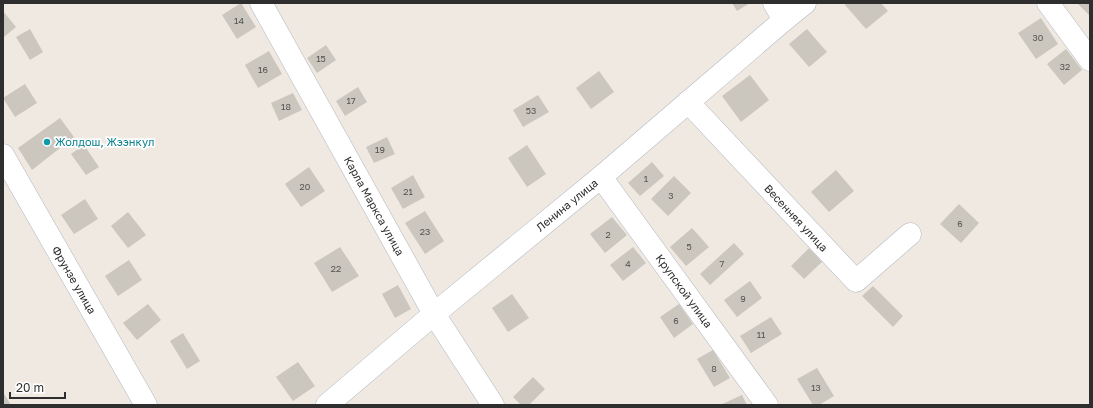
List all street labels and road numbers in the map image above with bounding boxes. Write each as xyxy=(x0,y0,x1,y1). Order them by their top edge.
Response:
street label: Карла Маркса улица xyxy=(342,154,407,258)
street label: Ленина улица xyxy=(533,176,600,233)
street label: Весенняя улица xyxy=(762,181,831,254)
street label: Фрунзе улица xyxy=(50,244,99,316)
street label: Крупской улица xyxy=(653,252,715,330)

